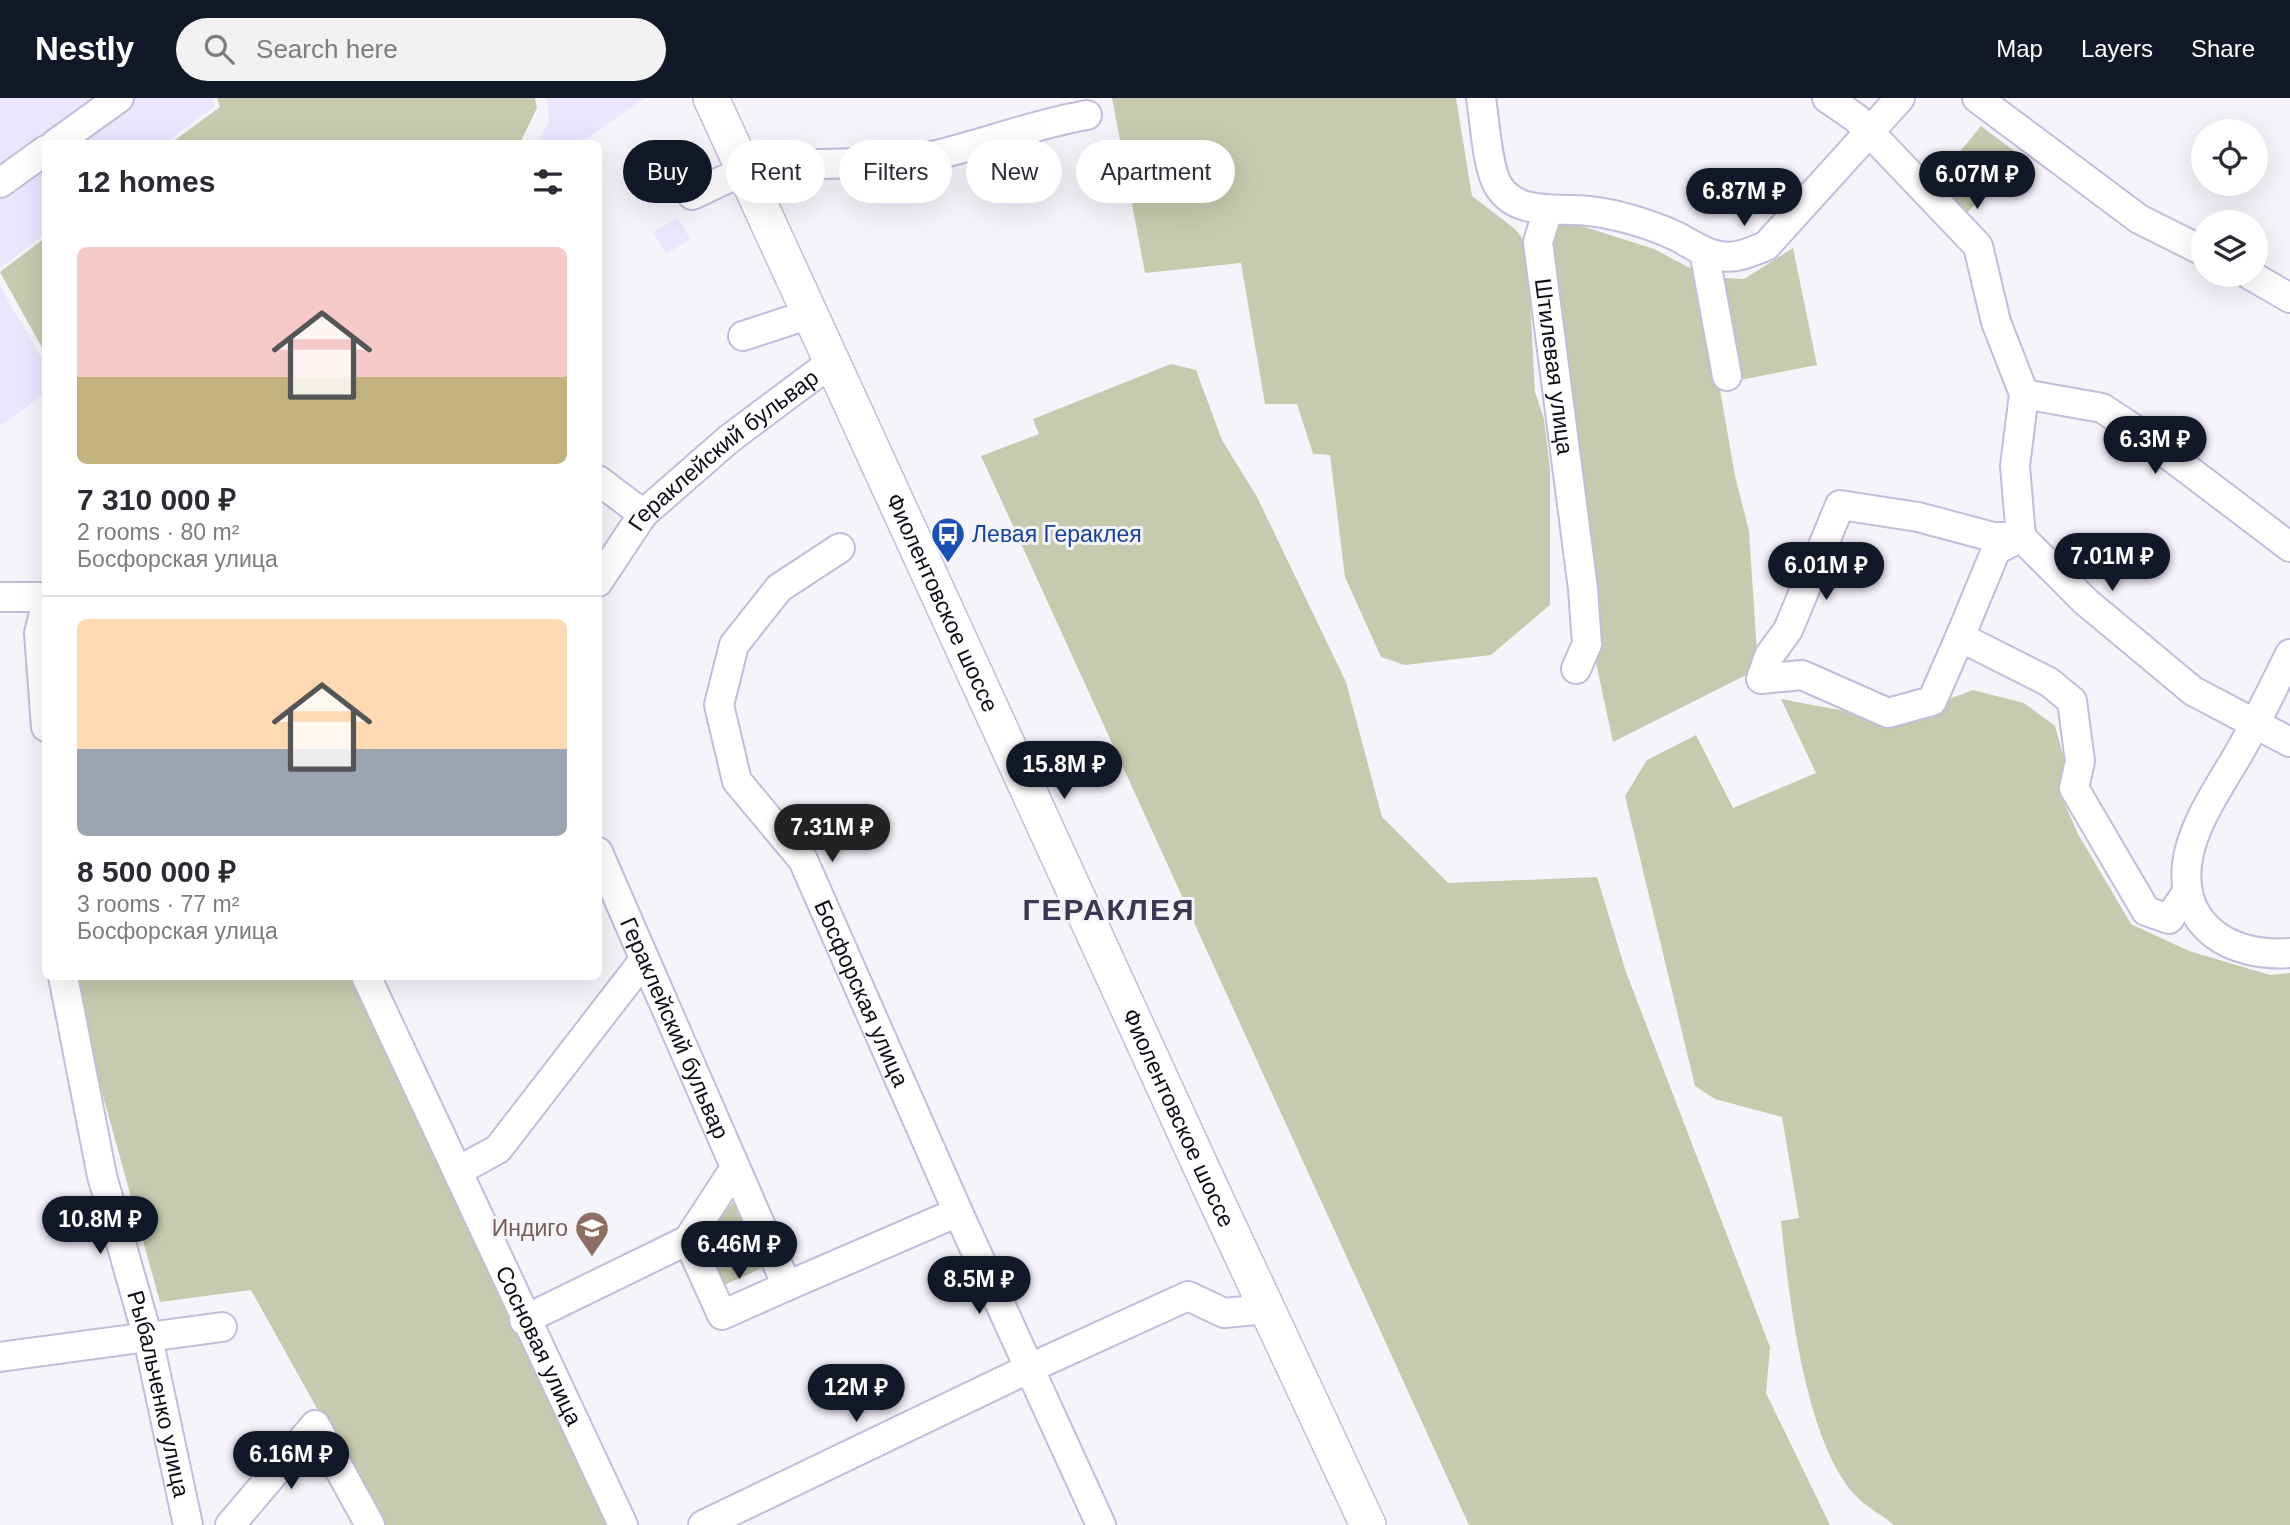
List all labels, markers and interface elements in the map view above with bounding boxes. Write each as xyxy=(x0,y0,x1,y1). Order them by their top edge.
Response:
search box xyxy=(176,18,666,81)
text: Nestly xyxy=(35,30,134,67)
icon: search xyxy=(200,30,238,68)
text: Search here xyxy=(256,34,398,64)
text: Map xyxy=(1996,35,2043,62)
text: Layers xyxy=(2081,35,2153,62)
text: Share xyxy=(2191,35,2255,62)
map controls xyxy=(2191,119,2268,287)
button: locate xyxy=(2191,119,2268,196)
chip: Buy xyxy=(623,140,712,203)
chip: Rent xyxy=(726,140,825,203)
chip: Filters xyxy=(839,140,952,203)
chip: New xyxy=(966,140,1062,203)
chip: Apartment xyxy=(1076,140,1235,203)
pin: 6.07M ₽ xyxy=(1912,152,2042,211)
text: 6.07M ₽ xyxy=(1935,161,2019,187)
icon: filters xyxy=(529,163,567,201)
text: 12 homes xyxy=(77,165,215,198)
pin: 6.87M ₽ xyxy=(1679,169,1809,228)
text: 6.87M ₽ xyxy=(1702,178,1786,204)
button: layers xyxy=(2191,210,2268,287)
street label: Штилевая улица xyxy=(1530,277,1578,456)
icon: home xyxy=(259,292,385,418)
street label: Гераклейский бульвар xyxy=(623,364,823,535)
pin: 6.3M ₽ xyxy=(2098,416,2212,476)
text: 6.3M ₽ xyxy=(2120,426,2190,452)
text: 7 310 000 ₽ xyxy=(77,483,236,516)
street label: Фиолентовское шоссе xyxy=(881,489,1004,716)
bus stop icon: Левая Гераклея xyxy=(929,515,967,564)
text: 2 rooms · 80 m² xyxy=(77,519,239,545)
place label: Левая Гераклея xyxy=(972,521,1142,547)
pin: 7.01M ₽ xyxy=(2047,533,2177,593)
pin: 6.01M ₽ xyxy=(1761,542,1891,602)
text: 7.01M ₽ xyxy=(2070,543,2154,569)
text: Босфорская улица xyxy=(77,546,278,572)
text: 6.01M ₽ xyxy=(1784,552,1868,578)
icon: home xyxy=(259,664,385,790)
pin: 15.8M ₽ xyxy=(999,742,1129,801)
text: 15.8M ₽ xyxy=(1022,751,1106,777)
pin: 7.31M ₽ xyxy=(767,804,897,864)
text: 7.31M ₽ xyxy=(790,814,874,840)
text: 8 500 000 ₽ xyxy=(77,855,236,888)
text: 3 rooms · 77 m² xyxy=(77,891,239,917)
district label: ГЕРАКЛЕЯ xyxy=(1023,893,1196,926)
street label: Босфорская улица xyxy=(809,896,914,1091)
street label: Гераклейский бульвар xyxy=(615,913,734,1143)
text: Босфорская улица xyxy=(77,918,278,944)
street label: Фиолентовское шоссе xyxy=(1117,1005,1240,1231)
pin: 10.8M ₽ xyxy=(35,1196,165,1256)
text: 10.8M ₽ xyxy=(58,1206,142,1232)
school or university icon: Индиго xyxy=(573,1209,611,1258)
place label: Индиго xyxy=(492,1215,568,1241)
pin: 6.46M ₽ xyxy=(674,1222,804,1281)
text: 6.46M ₽ xyxy=(697,1231,781,1257)
pin: 8.5M ₽ xyxy=(922,1256,1036,1316)
street label: Сосновая улица xyxy=(490,1262,588,1430)
text: 8.5M ₽ xyxy=(944,1266,1014,1292)
street label: Рыбальченко улица xyxy=(122,1287,195,1500)
pin: 12M ₽ xyxy=(807,1364,905,1424)
text: 12M ₽ xyxy=(824,1374,888,1400)
pin: 6.16M ₽ xyxy=(226,1432,356,1491)
text: 6.16M ₽ xyxy=(249,1441,333,1467)

